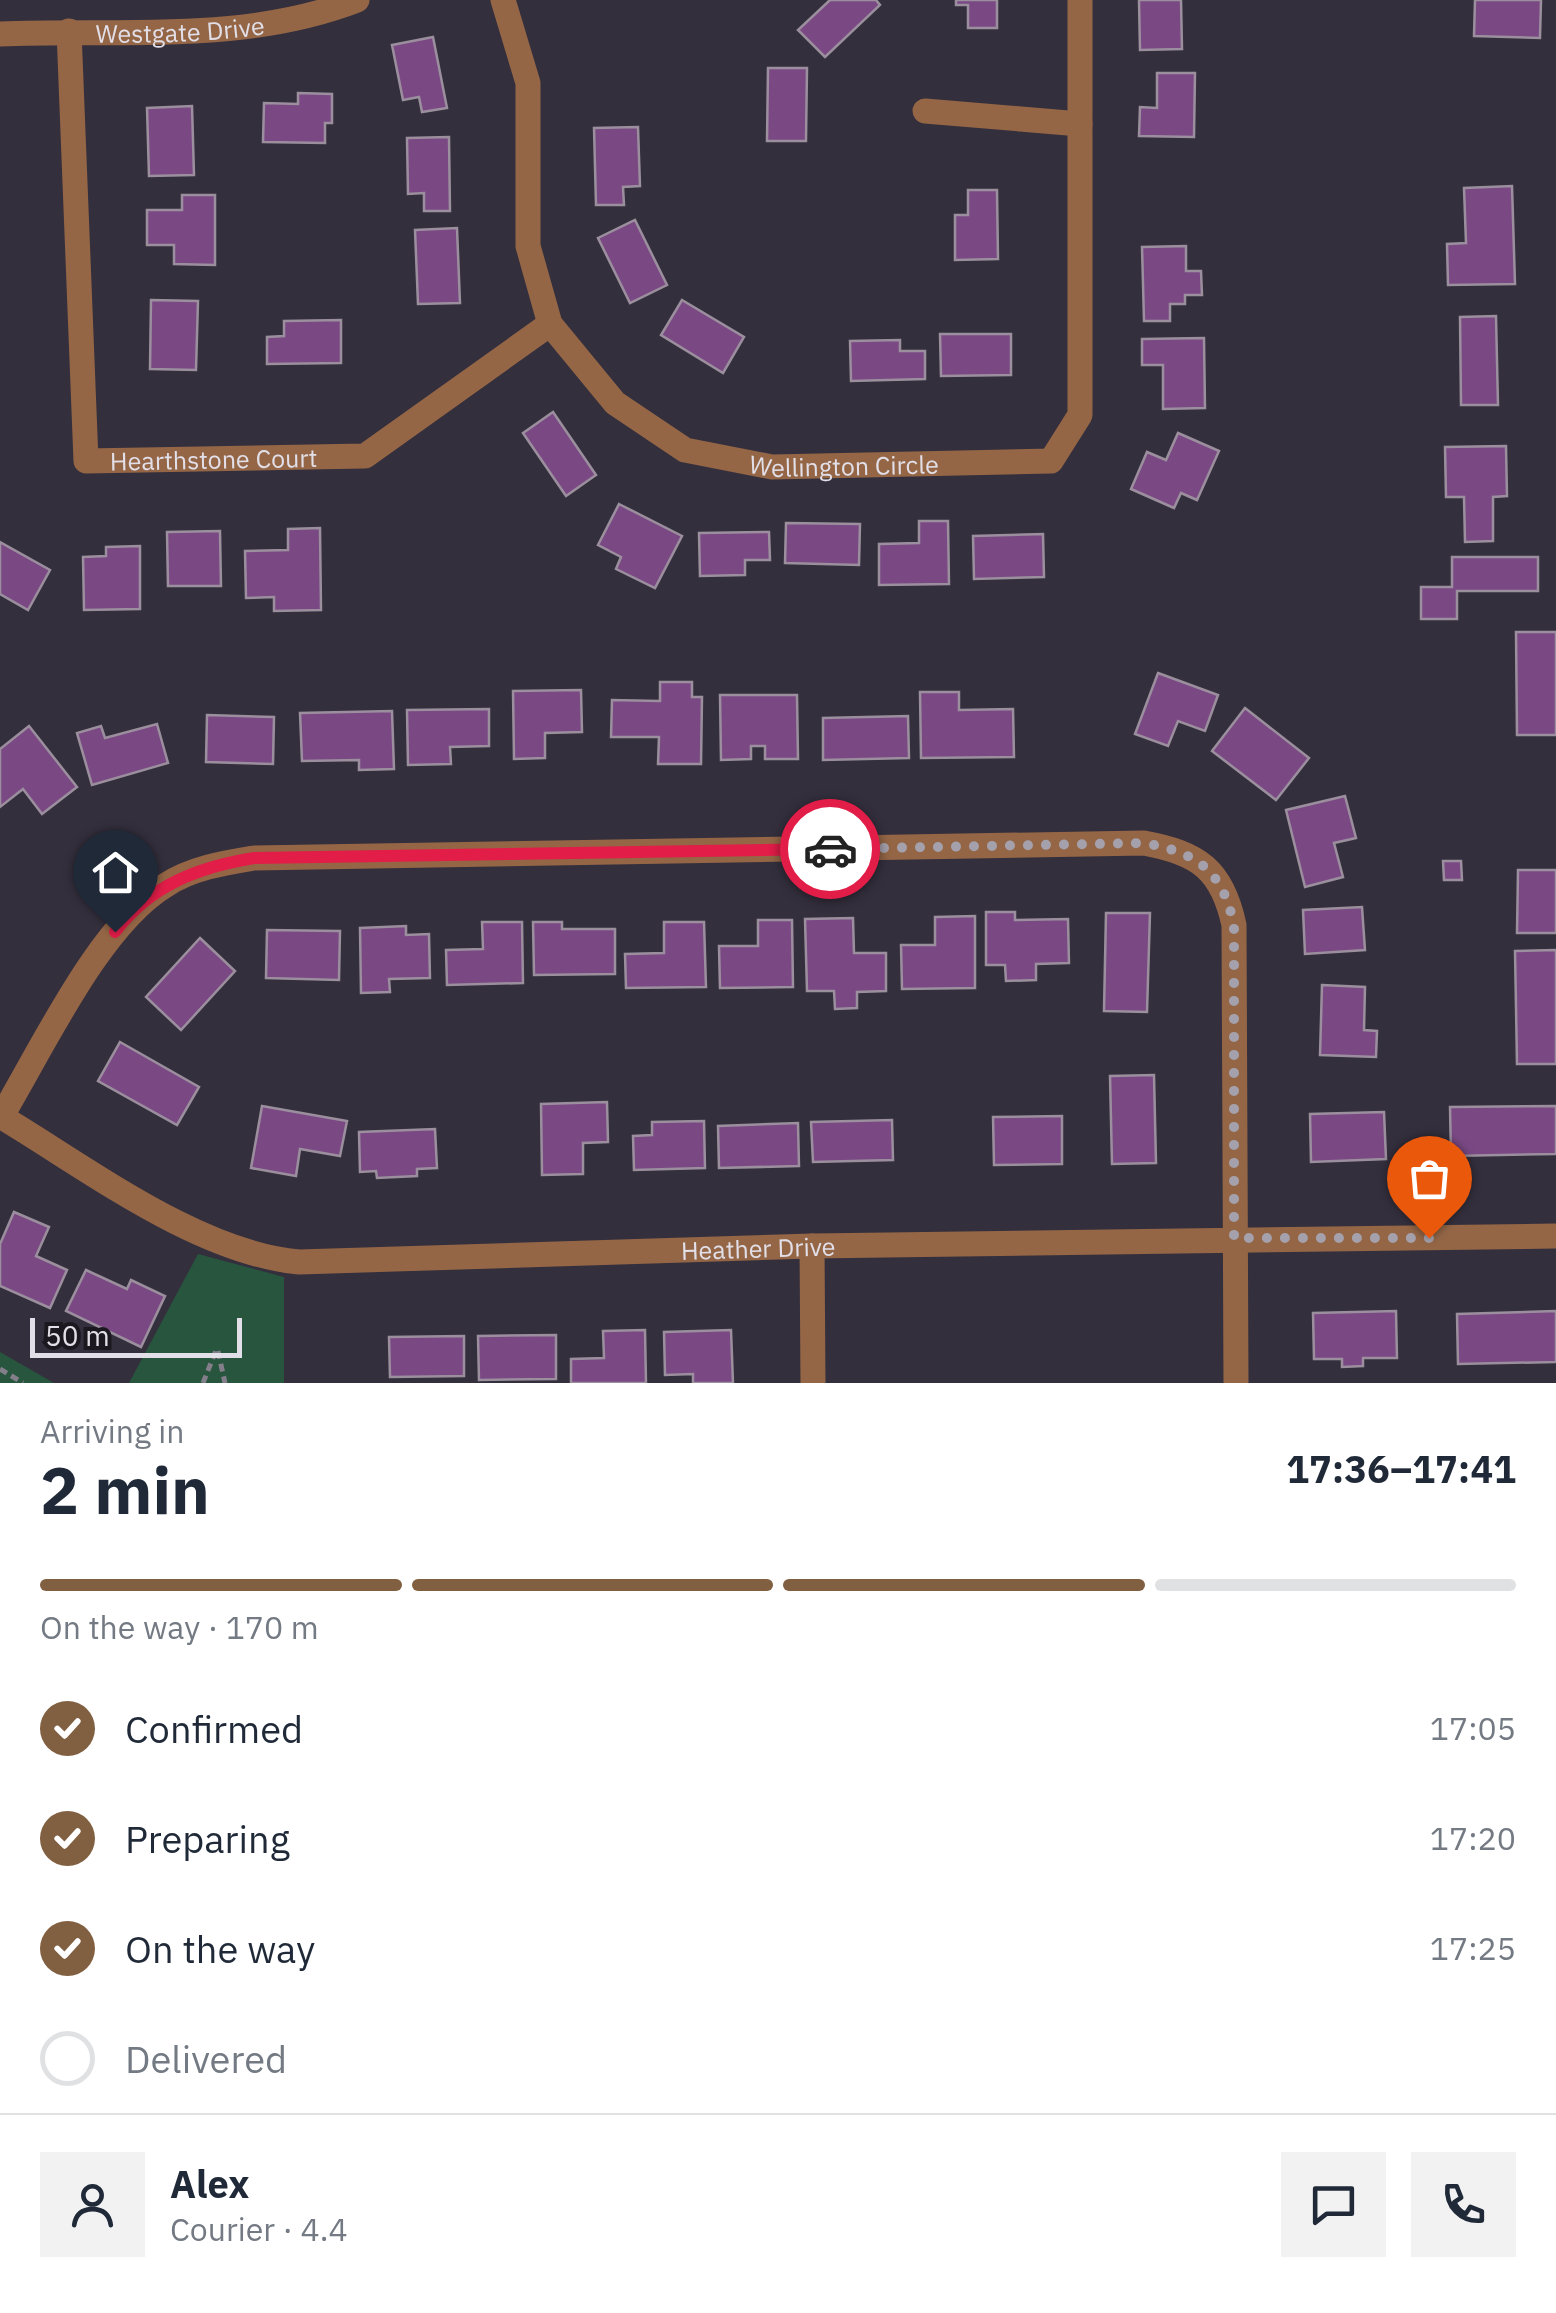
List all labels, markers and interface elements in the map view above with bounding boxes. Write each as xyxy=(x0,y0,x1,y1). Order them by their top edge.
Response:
street label: Westgate Drive xyxy=(95,8,266,49)
street label: Hearthstone Court xyxy=(110,440,318,477)
street label: Wellington Circle xyxy=(746,446,939,484)
courier xyxy=(780,799,880,899)
icon: car xyxy=(803,822,858,877)
pin xyxy=(73,830,158,933)
icon: home xyxy=(88,845,143,900)
pin xyxy=(1387,1136,1472,1239)
icon: bag xyxy=(1402,1151,1457,1206)
street label: Heather Drive xyxy=(680,1229,836,1267)
scale bar xyxy=(30,1313,242,1358)
text: 50 m xyxy=(45,1317,110,1354)
text: Arriving in xyxy=(40,1410,185,1452)
text: 17:36–17:41 xyxy=(1286,1444,1516,1493)
text: 2 min xyxy=(40,1447,210,1532)
text: On the way · 170 m xyxy=(40,1606,319,1648)
icon: check xyxy=(40,1701,95,1756)
text: Confirmed xyxy=(125,1704,303,1753)
text: 17:05 xyxy=(1430,1707,1516,1749)
icon: check xyxy=(40,1811,95,1866)
text: Preparing xyxy=(125,1814,290,1863)
text: 17:20 xyxy=(1430,1817,1516,1859)
icon: check xyxy=(40,1921,95,1976)
text: On the way xyxy=(125,1924,315,1973)
text: 17:25 xyxy=(1430,1927,1516,1969)
text: Delivered xyxy=(125,2034,287,2083)
button: person xyxy=(40,2152,145,2257)
button: chat xyxy=(1281,2152,1386,2257)
button: phone xyxy=(1411,2152,1516,2257)
text: Alex xyxy=(170,2159,250,2208)
text: Courier · 4.4 xyxy=(170,2208,348,2250)

